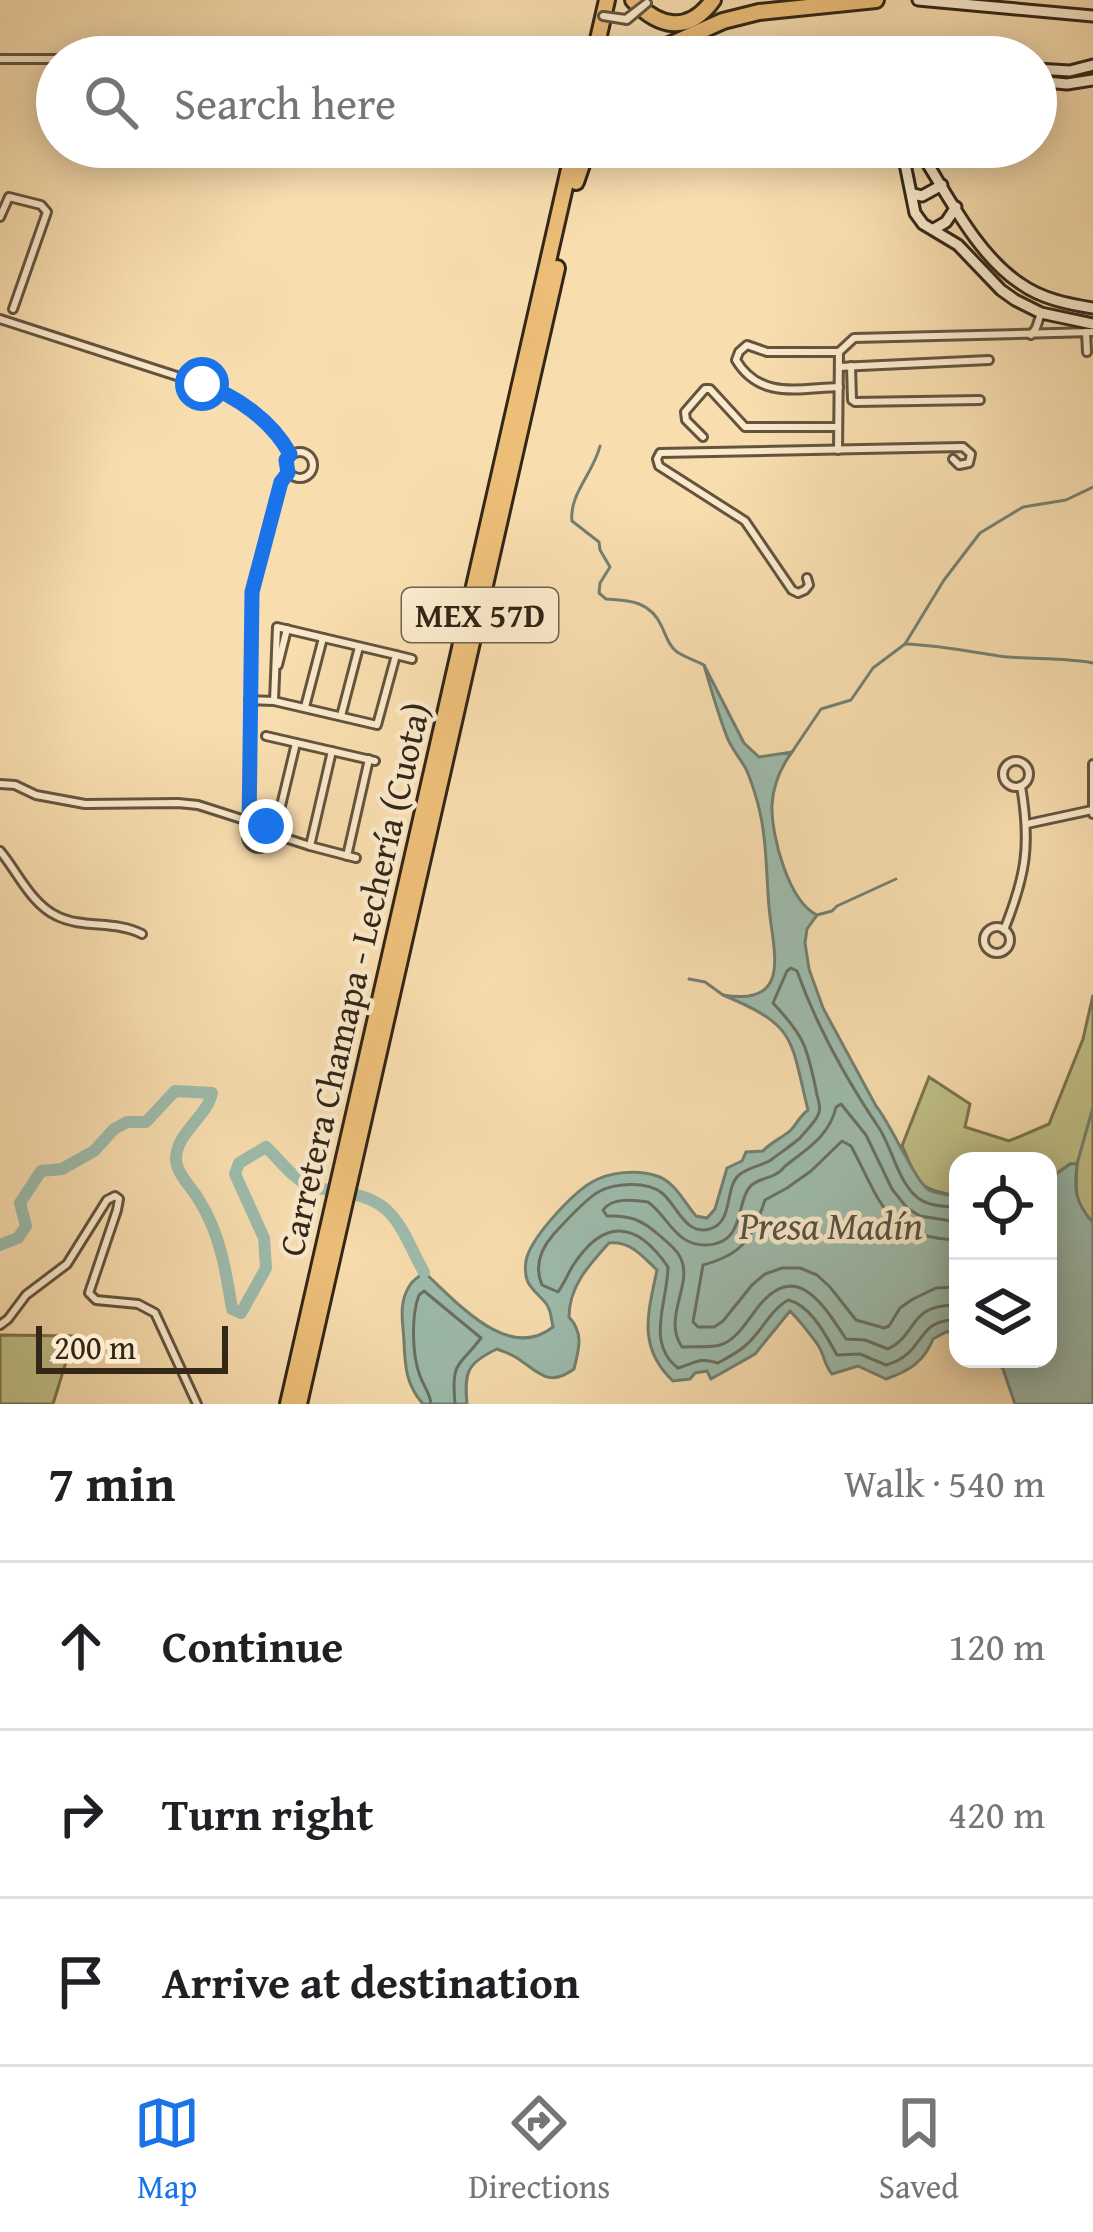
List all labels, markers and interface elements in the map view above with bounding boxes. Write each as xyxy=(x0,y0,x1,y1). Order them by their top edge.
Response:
search box xyxy=(36,36,1057,168)
icon: search xyxy=(78,69,144,135)
text: Search here xyxy=(174,70,396,135)
route start xyxy=(175,357,229,411)
road number: MEX 57D xyxy=(402,588,558,642)
street label: Carretera Chamapa - Lechería (Cuota) xyxy=(263,697,443,1261)
route end xyxy=(239,799,293,853)
map controls xyxy=(949,1152,1057,1368)
button: locate xyxy=(949,1152,1057,1260)
water label: Presa Madín xyxy=(738,1196,923,1253)
button: layers xyxy=(949,1260,1057,1368)
scale bar xyxy=(36,1320,228,1373)
text: 200 m xyxy=(54,1323,136,1371)
text: 7 min xyxy=(48,1445,175,1520)
text: Walk · 540 m xyxy=(844,1454,1045,1511)
icon: ahead xyxy=(48,1613,114,1679)
text: Continue xyxy=(162,1613,343,1678)
text: 120 m xyxy=(948,1617,1045,1674)
icon: right xyxy=(48,1781,114,1847)
text: Turn right xyxy=(162,1781,374,1846)
text: 420 m xyxy=(948,1785,1045,1842)
icon: arrive xyxy=(48,1949,114,2015)
text: Arrive at destination xyxy=(162,1949,580,2014)
tab: Map xyxy=(134,2090,200,2210)
tab: Directions xyxy=(469,2090,610,2210)
tab: Saved xyxy=(879,2090,959,2210)

